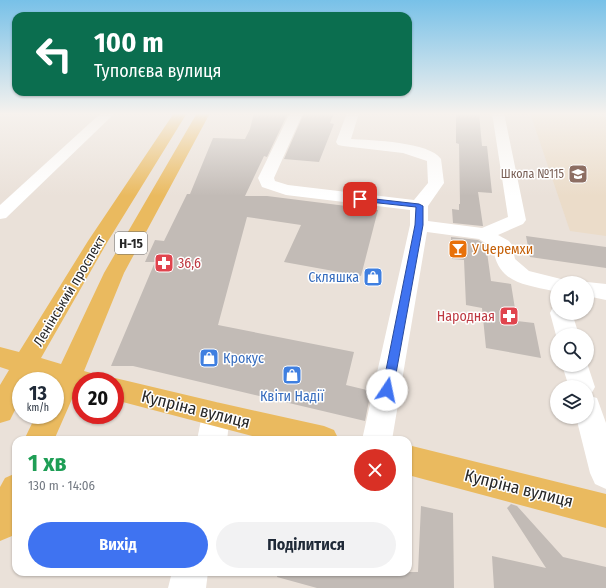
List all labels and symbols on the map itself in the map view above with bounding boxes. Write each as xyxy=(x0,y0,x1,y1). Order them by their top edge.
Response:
school or university icon: Школа №115 xyxy=(567,163,589,185)
place label: Школа №115 xyxy=(501,167,564,181)
pin xyxy=(343,182,377,216)
road number: Н-15 xyxy=(115,232,147,254)
street label: Ленінський проспект xyxy=(30,233,109,350)
bar icon: У Черемхи xyxy=(447,238,469,260)
place label: У Черемхи xyxy=(471,241,533,258)
pharmacy icon: 36,6 xyxy=(153,252,175,274)
place label: 36,6 xyxy=(178,255,201,272)
shop icon: Скляшка xyxy=(362,266,384,288)
place label: Скляшка xyxy=(308,269,359,286)
pharmacy icon: Народная xyxy=(498,305,520,327)
place label: Народная xyxy=(437,308,495,325)
shop icon: Крокус xyxy=(198,347,220,369)
place label: Крокус xyxy=(223,350,264,367)
shop icon: Квіти Надії xyxy=(281,364,303,386)
position arrow xyxy=(366,369,408,411)
speed limit sign: 20 xyxy=(72,372,124,424)
street label: Купріна вулиця xyxy=(139,386,252,433)
place label: Квіти Надії xyxy=(260,388,325,405)
street label: Купріна вулиця xyxy=(462,465,575,512)

